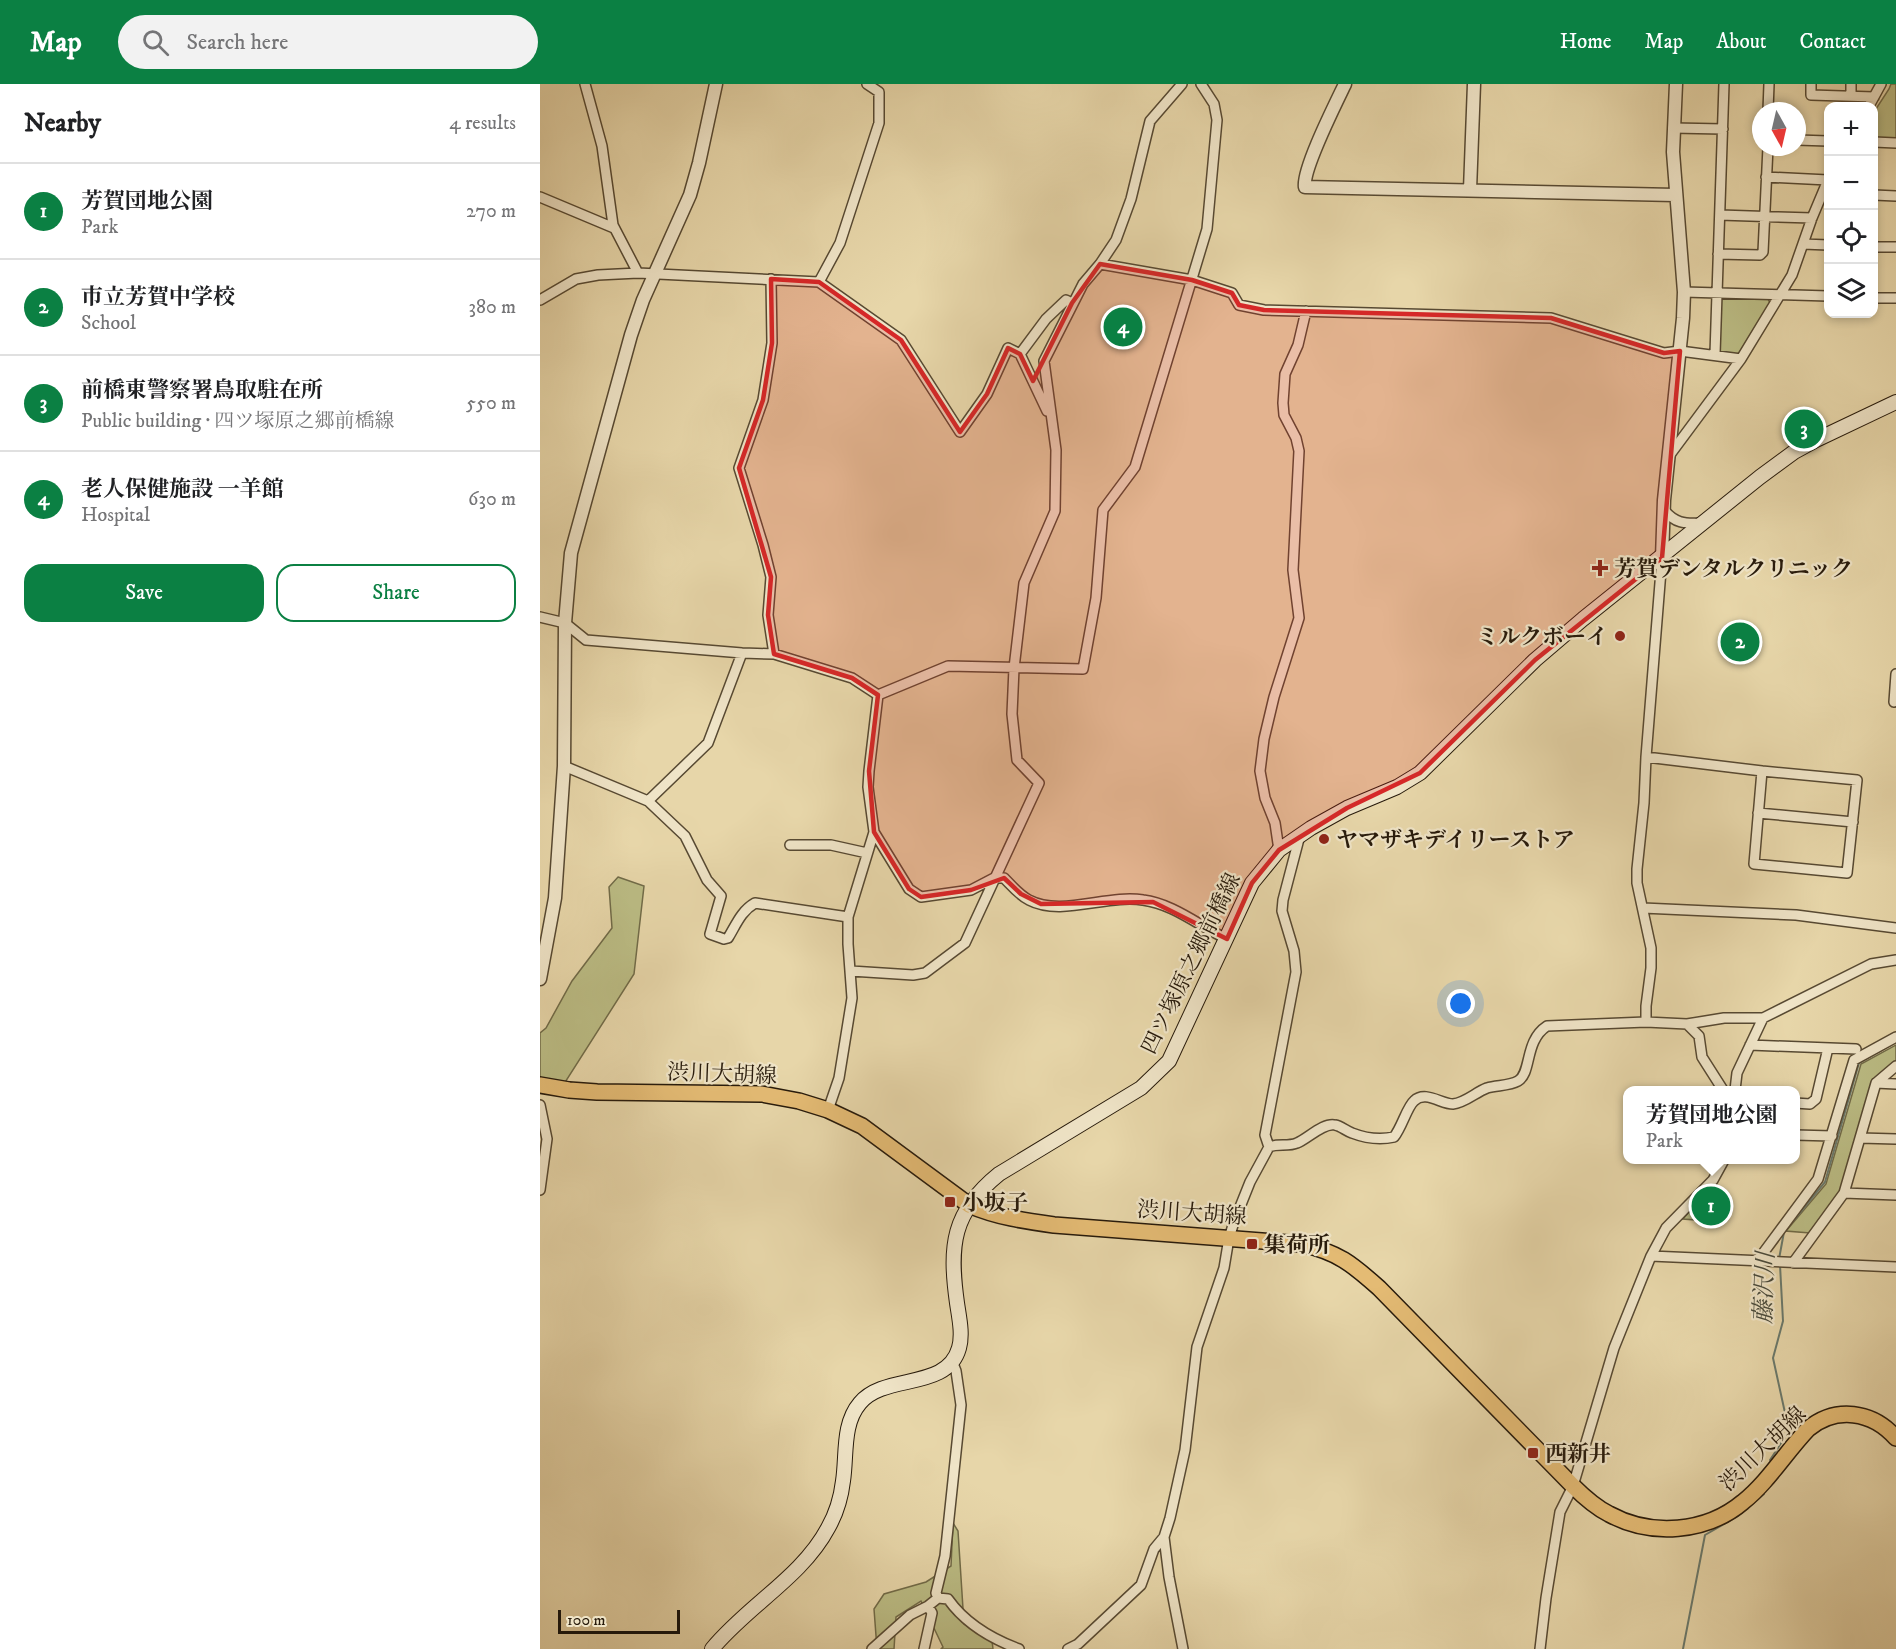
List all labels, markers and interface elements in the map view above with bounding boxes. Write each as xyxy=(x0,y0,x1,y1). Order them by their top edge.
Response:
search box xyxy=(118,15,538,69)
text: Map xyxy=(30,25,82,60)
icon: search xyxy=(139,26,172,59)
text: Search here xyxy=(187,29,288,56)
text: Home xyxy=(1560,29,1612,55)
text: Map xyxy=(1645,29,1683,55)
text: About xyxy=(1716,29,1767,55)
text: Contact xyxy=(1800,29,1866,55)
north arrow xyxy=(1752,102,1806,156)
map controls xyxy=(1824,102,1878,318)
button: + xyxy=(1824,102,1878,156)
text: Nearby xyxy=(24,107,101,140)
text: 4 results xyxy=(449,111,516,136)
button: − xyxy=(1824,156,1878,210)
text: 芳賀団地公園 xyxy=(81,188,213,215)
text: 1 xyxy=(40,199,47,224)
text: 270 m xyxy=(466,199,516,224)
button: locate xyxy=(1824,210,1878,264)
text: Park xyxy=(81,215,118,240)
button: layers xyxy=(1824,264,1878,318)
text: 市立芳賀中学校 xyxy=(81,284,235,311)
text: 2 xyxy=(39,295,48,320)
text: 380 m xyxy=(468,295,516,320)
pin: 4 xyxy=(1104,304,1142,350)
text: School xyxy=(81,311,136,336)
text: 前橋東警察署鳥取駐在所 xyxy=(81,377,323,404)
text: 3 xyxy=(40,391,47,416)
text: 550 m xyxy=(466,391,516,416)
pin: 3 xyxy=(1784,406,1824,452)
text: Public building · 四ツ塚原之郷前橋線 xyxy=(81,409,395,434)
text: 老人保健施設 一羊館 xyxy=(81,476,284,503)
text: 4 xyxy=(38,487,49,512)
text: 630 m xyxy=(468,487,516,512)
text: Hospital xyxy=(81,503,150,528)
place label: 芳賀デンタルクリニック xyxy=(1614,556,1853,583)
marker: 芳賀デンタルクリニック xyxy=(1591,559,1609,577)
button: Save xyxy=(24,564,264,622)
button: Share xyxy=(276,564,516,622)
pin: 2 xyxy=(1720,620,1760,664)
place label: ミルクボーイ xyxy=(1476,624,1608,651)
marker: ミルクボーイ xyxy=(1613,629,1627,643)
place label: ヤマザキデイリーストア xyxy=(1336,827,1575,854)
marker: ヤマザキデイリーストア xyxy=(1317,832,1331,846)
street label: 四ツ塚原之郷前橋線 xyxy=(1136,869,1247,1059)
your location xyxy=(1446,989,1475,1018)
street label: 渋川大胡線 xyxy=(667,1059,777,1090)
popup xyxy=(1623,1086,1800,1164)
text: 芳賀団地公園 xyxy=(1645,1102,1778,1129)
text: Park xyxy=(1645,1129,1683,1154)
pin: 1 xyxy=(1692,1184,1730,1228)
place label: 小坂子 xyxy=(962,1190,1028,1217)
marker: 小坂子 xyxy=(943,1195,957,1209)
street label: 渋川大胡線 xyxy=(1136,1196,1248,1231)
place label: 集荷所 xyxy=(1264,1232,1330,1259)
marker: 集荷所 xyxy=(1245,1237,1259,1251)
water label: 藤沢川 xyxy=(1749,1249,1781,1325)
street label: 渋川大胡線 xyxy=(1714,1401,1812,1497)
place label: 西新井 xyxy=(1545,1441,1611,1468)
marker: 西新井 xyxy=(1526,1446,1540,1460)
scale bar xyxy=(558,1607,680,1634)
text: 100 m xyxy=(567,1610,606,1630)

